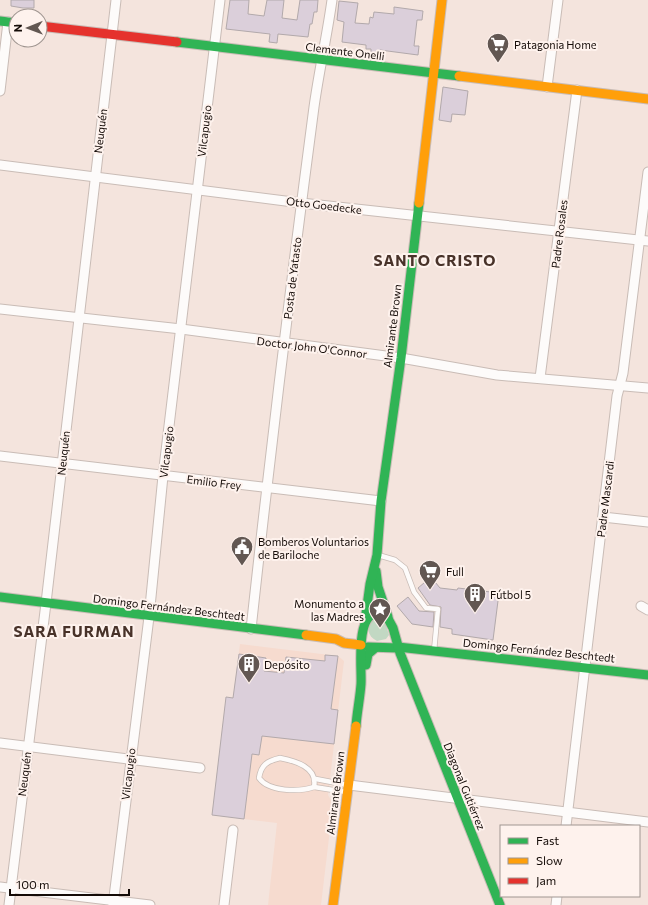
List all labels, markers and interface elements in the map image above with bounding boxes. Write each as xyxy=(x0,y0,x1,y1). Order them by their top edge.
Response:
north arrow xyxy=(8,8,48,48)
text: N xyxy=(11,24,24,32)
supermarket icon: Patagonia Home xyxy=(485,31,511,64)
place label: Patagonia Home xyxy=(514,38,597,51)
street label: Clemente Onelli xyxy=(305,40,386,62)
street label: Vilcapugio xyxy=(194,104,214,158)
street label: Neuquén xyxy=(91,108,109,154)
street label: Otto Goedecke xyxy=(285,194,363,216)
street label: Padre Rosales xyxy=(548,199,570,269)
street label: Posta de Yatasto xyxy=(280,236,304,320)
district label: SANTO CRISTO xyxy=(373,251,497,269)
street label: Almirante Brown xyxy=(380,283,404,369)
street label: Doctor John O'Connor xyxy=(256,334,368,361)
street label: Vilcapugio xyxy=(156,425,176,479)
street label: Neuquén xyxy=(54,430,72,476)
street label: Padre Mascardi xyxy=(594,460,616,538)
street label: Emilio Frey xyxy=(186,472,242,492)
public building icon: Bomberos Voluntarios de Bariloche xyxy=(229,534,255,567)
place label: Bomberos Voluntarios de Bariloche xyxy=(258,535,369,561)
supermarket icon: Full xyxy=(417,558,443,591)
place label: Full xyxy=(446,565,464,578)
building icon: Fútbol 5 xyxy=(462,581,488,614)
place label: Fútbol 5 xyxy=(490,588,531,601)
street label: Domingo Fernández Beschtedt xyxy=(92,591,246,623)
place icon: Monumento a las Madres xyxy=(367,596,393,629)
place label: Monumento a las Madres xyxy=(294,597,364,623)
district label: SARA FURMAN xyxy=(13,622,135,640)
street label: Domingo Fernández Beschtedt xyxy=(462,636,616,665)
building icon: Depósito xyxy=(236,651,262,684)
place label: Depósito xyxy=(264,658,310,671)
street label: Diagonal Gutiérrez xyxy=(442,740,489,832)
street label: Vilcapugio xyxy=(118,747,138,801)
street label: Almirante Brown xyxy=(323,750,347,836)
street label: Neuquén xyxy=(15,751,33,797)
legend xyxy=(500,825,640,897)
text: Fast xyxy=(536,833,559,847)
text: Slow xyxy=(536,853,563,867)
scale bar xyxy=(10,871,129,897)
text: Jam xyxy=(536,873,556,888)
text: 100 m xyxy=(16,877,50,891)

